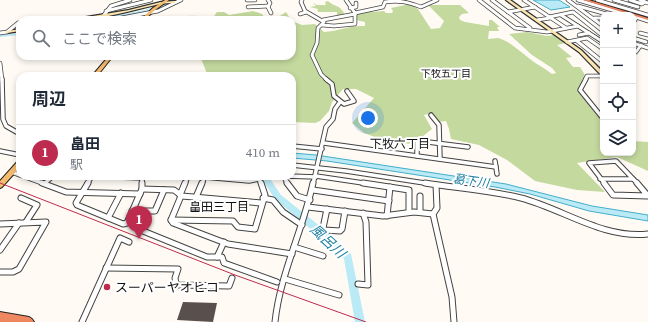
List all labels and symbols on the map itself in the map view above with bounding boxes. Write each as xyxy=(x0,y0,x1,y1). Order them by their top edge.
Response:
district label: 下牧五丁目 xyxy=(421,67,471,80)
your location xyxy=(358,108,378,128)
district label: 下牧六丁目 xyxy=(370,136,430,152)
water label: 葛下川 xyxy=(452,171,492,192)
district label: 畠田三丁目 xyxy=(189,199,249,215)
pin: 1 xyxy=(126,206,152,239)
water label: 風呂川 xyxy=(306,219,352,264)
place label: スーパーヤオヒコ xyxy=(115,279,219,296)
marker: スーパーヤオヒコ xyxy=(102,282,112,292)

